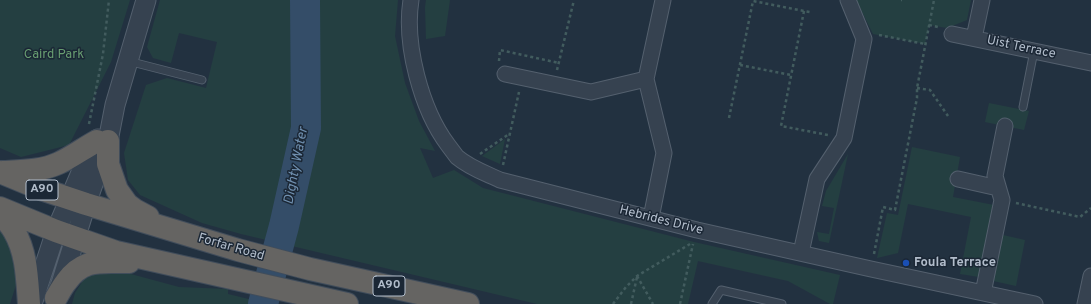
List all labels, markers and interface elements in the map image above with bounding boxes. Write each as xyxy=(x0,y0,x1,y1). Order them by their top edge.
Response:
street label: Uist Terrace xyxy=(985,33,1057,63)
park label: Caird Park xyxy=(24,47,84,63)
water label: Dighty Water xyxy=(281,126,313,206)
road number: A90 xyxy=(26,180,58,200)
street label: Hebrides Drive xyxy=(617,203,705,239)
street label: Forfar Road xyxy=(196,231,266,265)
place label: Foula Terrace xyxy=(914,255,996,271)
marker: Foula Terrace xyxy=(901,258,911,268)
road number: A90 xyxy=(373,276,405,296)

